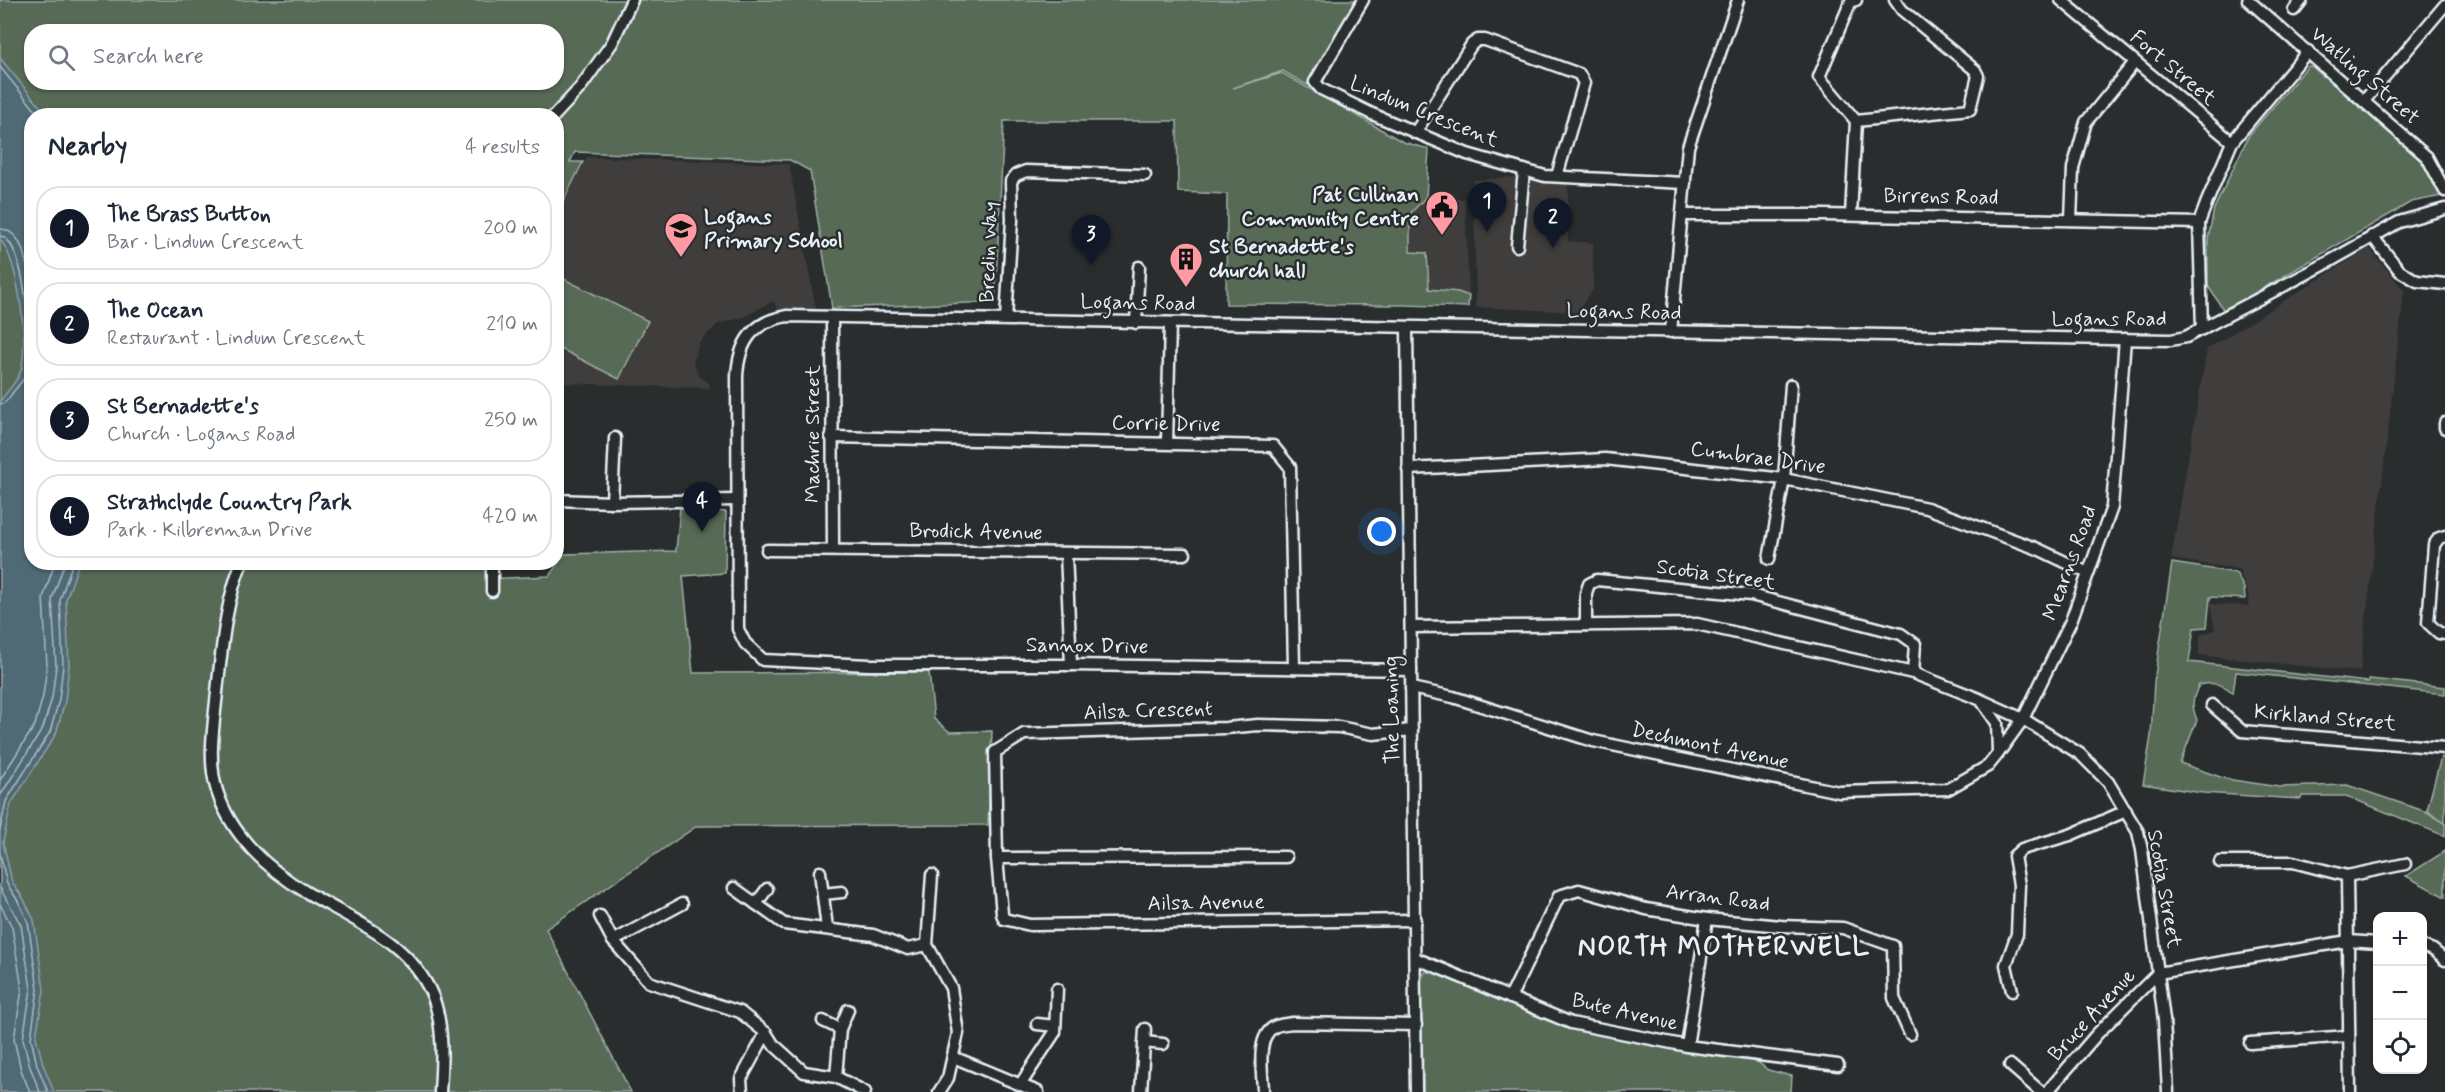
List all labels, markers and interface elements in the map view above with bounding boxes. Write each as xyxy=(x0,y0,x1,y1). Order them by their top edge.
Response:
street label: Watling Street xyxy=(2303,21,2426,133)
search box xyxy=(24,24,564,90)
street label: Fort Street xyxy=(2124,24,2223,113)
icon: search xyxy=(45,41,78,74)
text: Search here xyxy=(93,43,204,71)
street label: Lindum Crescent xyxy=(1346,69,1503,155)
text: Nearby xyxy=(48,130,127,164)
text: 4 results xyxy=(465,134,540,161)
place label: Pat Cullinan Community Centre xyxy=(1241,181,1419,233)
pin: 1 xyxy=(1468,182,1506,232)
street label: Birrens Road xyxy=(1883,182,1999,212)
public building icon: Pat Cullinan Community Centre xyxy=(1424,189,1460,236)
pin: 2 xyxy=(1534,198,1572,248)
text: The Brass Button xyxy=(107,201,271,229)
street label: Bredin Way xyxy=(973,201,1005,303)
place label: Logans Primary School xyxy=(704,203,843,255)
school or university icon: Logans Primary School xyxy=(663,211,699,258)
text: 1 xyxy=(65,215,74,242)
text: 200 m xyxy=(483,215,538,242)
pin: 3 xyxy=(1072,216,1110,265)
text: Bar · Lindum Crescent xyxy=(107,229,304,256)
place label: St Bernadette's church hall xyxy=(1208,233,1355,285)
building icon: St Bernadette's church hall xyxy=(1168,241,1204,288)
street label: Logans Road xyxy=(1080,288,1196,320)
text: The Ocean xyxy=(107,297,204,325)
street label: Logans Road xyxy=(1566,297,1682,329)
street label: Logans Road xyxy=(2051,305,2167,335)
text: 2 xyxy=(65,311,74,338)
text: 210 m xyxy=(486,311,538,338)
text: Restaurant · Lindum Crescent xyxy=(107,325,366,352)
street label: Machrie Street xyxy=(799,364,827,503)
text: St Bernadette's xyxy=(107,393,259,421)
text: 3 xyxy=(65,407,74,434)
text: 250 m xyxy=(484,407,538,434)
street label: Corrie Drive xyxy=(1111,409,1221,439)
text: Church · Logans Road xyxy=(107,421,295,448)
street label: Cumbrae Drive xyxy=(1689,435,1827,481)
pin: 4 xyxy=(682,482,722,532)
text: Strathclyde Country Park xyxy=(107,489,352,517)
street label: Mearns Road xyxy=(2036,502,2104,624)
text: 4 xyxy=(64,503,75,530)
text: 420 m xyxy=(482,503,538,530)
text: Park · Kilbrennan Drive xyxy=(107,517,313,544)
street label: Brodick Avenue xyxy=(909,517,1043,547)
your location xyxy=(1367,517,1396,546)
street label: Scotia Street xyxy=(1655,553,1778,597)
street label: Sannox Drive xyxy=(1025,631,1149,661)
street label: The Loaning xyxy=(1377,656,1408,764)
street label: Ailsa Crescent xyxy=(1083,695,1213,727)
street label: Kirkland Street xyxy=(2253,698,2398,738)
street label: Dechmont Avenue xyxy=(1629,716,1791,776)
street label: Scotia Street xyxy=(2140,828,2188,951)
street label: Arran Road xyxy=(1664,878,1772,918)
street label: Ailsa Avenue xyxy=(1147,888,1265,918)
map controls xyxy=(2373,912,2427,1074)
button: + xyxy=(2373,912,2427,966)
district label: NORTH MOTHERWELL xyxy=(1578,930,1870,965)
street label: Bruce Avenue xyxy=(2042,963,2142,1067)
button: − xyxy=(2373,966,2427,1020)
street label: Bute Avenue xyxy=(1569,986,1681,1038)
button: locate xyxy=(2373,1020,2427,1074)

